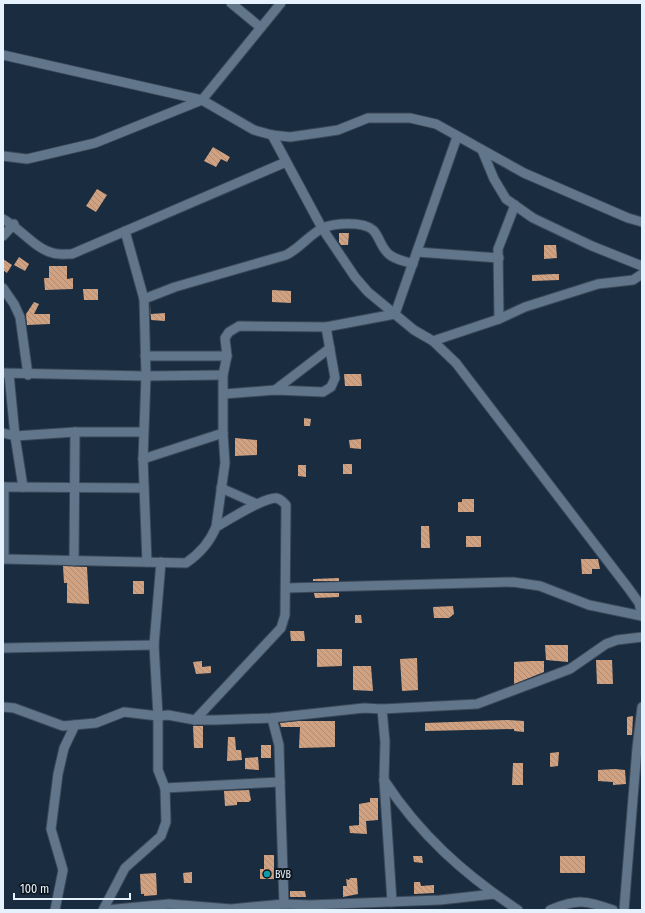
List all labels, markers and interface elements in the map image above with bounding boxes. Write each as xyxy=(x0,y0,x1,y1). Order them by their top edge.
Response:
marker: BVB xyxy=(262,869,272,879)
place label: BVB xyxy=(275,869,291,881)
scale bar xyxy=(14,875,130,901)
text: 100 m xyxy=(20,882,49,896)

